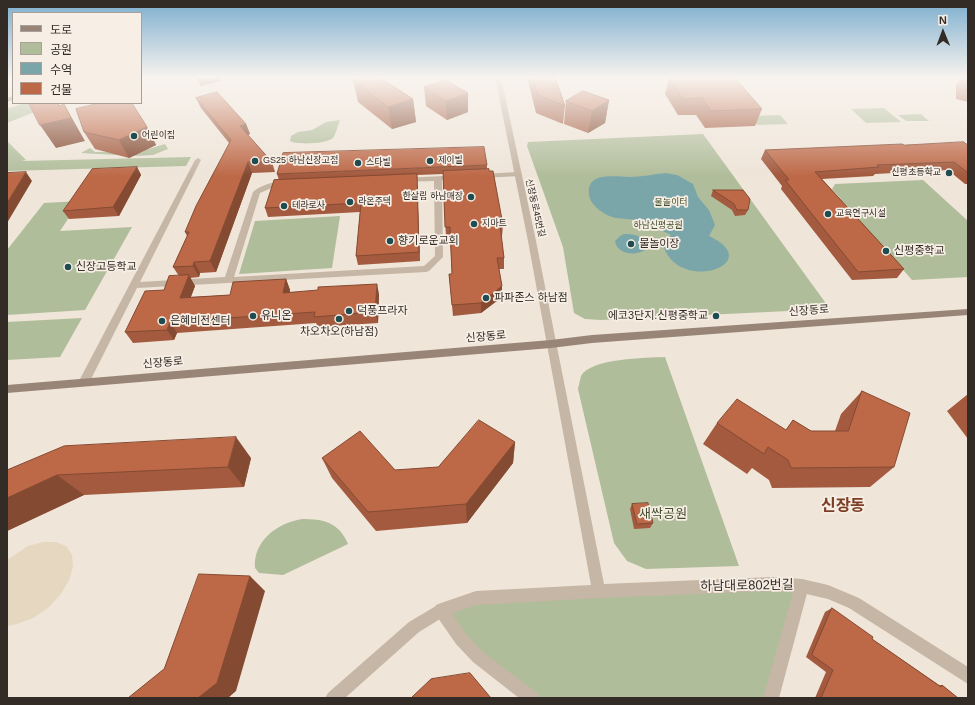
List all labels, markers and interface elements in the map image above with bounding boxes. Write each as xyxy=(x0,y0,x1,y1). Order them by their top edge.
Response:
legend xyxy=(12,12,142,104)
north arrow xyxy=(923,12,963,52)
text: N xyxy=(939,14,947,26)
text: 도로 xyxy=(50,23,72,37)
text: 공원 xyxy=(50,43,72,57)
text: 수역 xyxy=(50,63,72,77)
text: 건물 xyxy=(50,83,72,97)
marker: 어린이집 xyxy=(129,131,139,141)
place label: 어린이집 xyxy=(142,131,175,141)
marker: GS25 하남신장고점 xyxy=(250,156,260,166)
place label: GS25 하남신장고점 xyxy=(263,156,338,166)
marker: 제이빌 xyxy=(425,156,435,166)
place label: 제이빌 xyxy=(438,156,463,166)
marker: 스타빌 xyxy=(353,158,363,168)
place label: 스타빌 xyxy=(366,158,391,168)
place label: 신평초등학교 xyxy=(891,168,941,178)
marker: 신평초등학교 xyxy=(944,168,954,178)
street label: 신장동로45번길 xyxy=(523,178,547,238)
place label: 한살림 하남매장 xyxy=(403,192,463,202)
marker: 한살림 하남매장 xyxy=(466,192,476,202)
marker: 라온주택 xyxy=(345,197,355,207)
place label: 라온주택 xyxy=(358,197,391,207)
park label: 물놀이터 xyxy=(654,198,688,208)
marker: 테라로사 xyxy=(279,201,289,211)
place label: 테라로사 xyxy=(292,201,325,211)
marker: 교육연구시설 xyxy=(823,209,833,219)
place label: 교육연구시설 xyxy=(836,209,886,219)
marker: 지마트 xyxy=(469,219,479,229)
place label: 지마트 xyxy=(482,219,507,229)
park label: 하남신평공원 xyxy=(633,221,683,231)
place label: 향기로운교회 xyxy=(398,234,459,248)
marker: 향기로운교회 xyxy=(385,236,395,246)
place label: 물놀이장 xyxy=(639,237,679,251)
marker: 물놀이장 xyxy=(626,239,636,249)
place label: 신평중학교 xyxy=(894,244,945,258)
marker: 신평중학교 xyxy=(881,246,891,256)
place label: 신장고등학교 xyxy=(76,260,137,274)
marker: 신장고등학교 xyxy=(63,262,73,272)
place label: 파파존스 하남점 xyxy=(494,291,568,305)
marker: 파파존스 하남점 xyxy=(481,293,491,303)
street label: 신장동로 xyxy=(788,303,830,319)
place label: 덕풍프라자 xyxy=(357,304,408,318)
marker: 덕풍프라자 xyxy=(344,306,354,316)
place label: 유니온 xyxy=(261,309,291,323)
place label: 에코3단지.신평중학교 xyxy=(608,309,708,323)
marker: 유니온 xyxy=(248,311,258,321)
marker: 에코3단지.신평중학교 xyxy=(711,311,721,321)
place label: 은혜비전센터 xyxy=(170,314,231,328)
marker: 차오차오(하남점) xyxy=(334,314,344,324)
marker: 은혜비전센터 xyxy=(157,316,167,326)
place label: 차오차오(하남점) xyxy=(300,325,378,339)
street label: 신장동로 xyxy=(465,329,507,345)
street label: 신장동로 xyxy=(142,355,184,371)
district label: 신장동 xyxy=(821,497,865,517)
park label: 새싹공원 xyxy=(639,506,687,522)
street label: 하남대로802번길 xyxy=(700,577,794,595)

